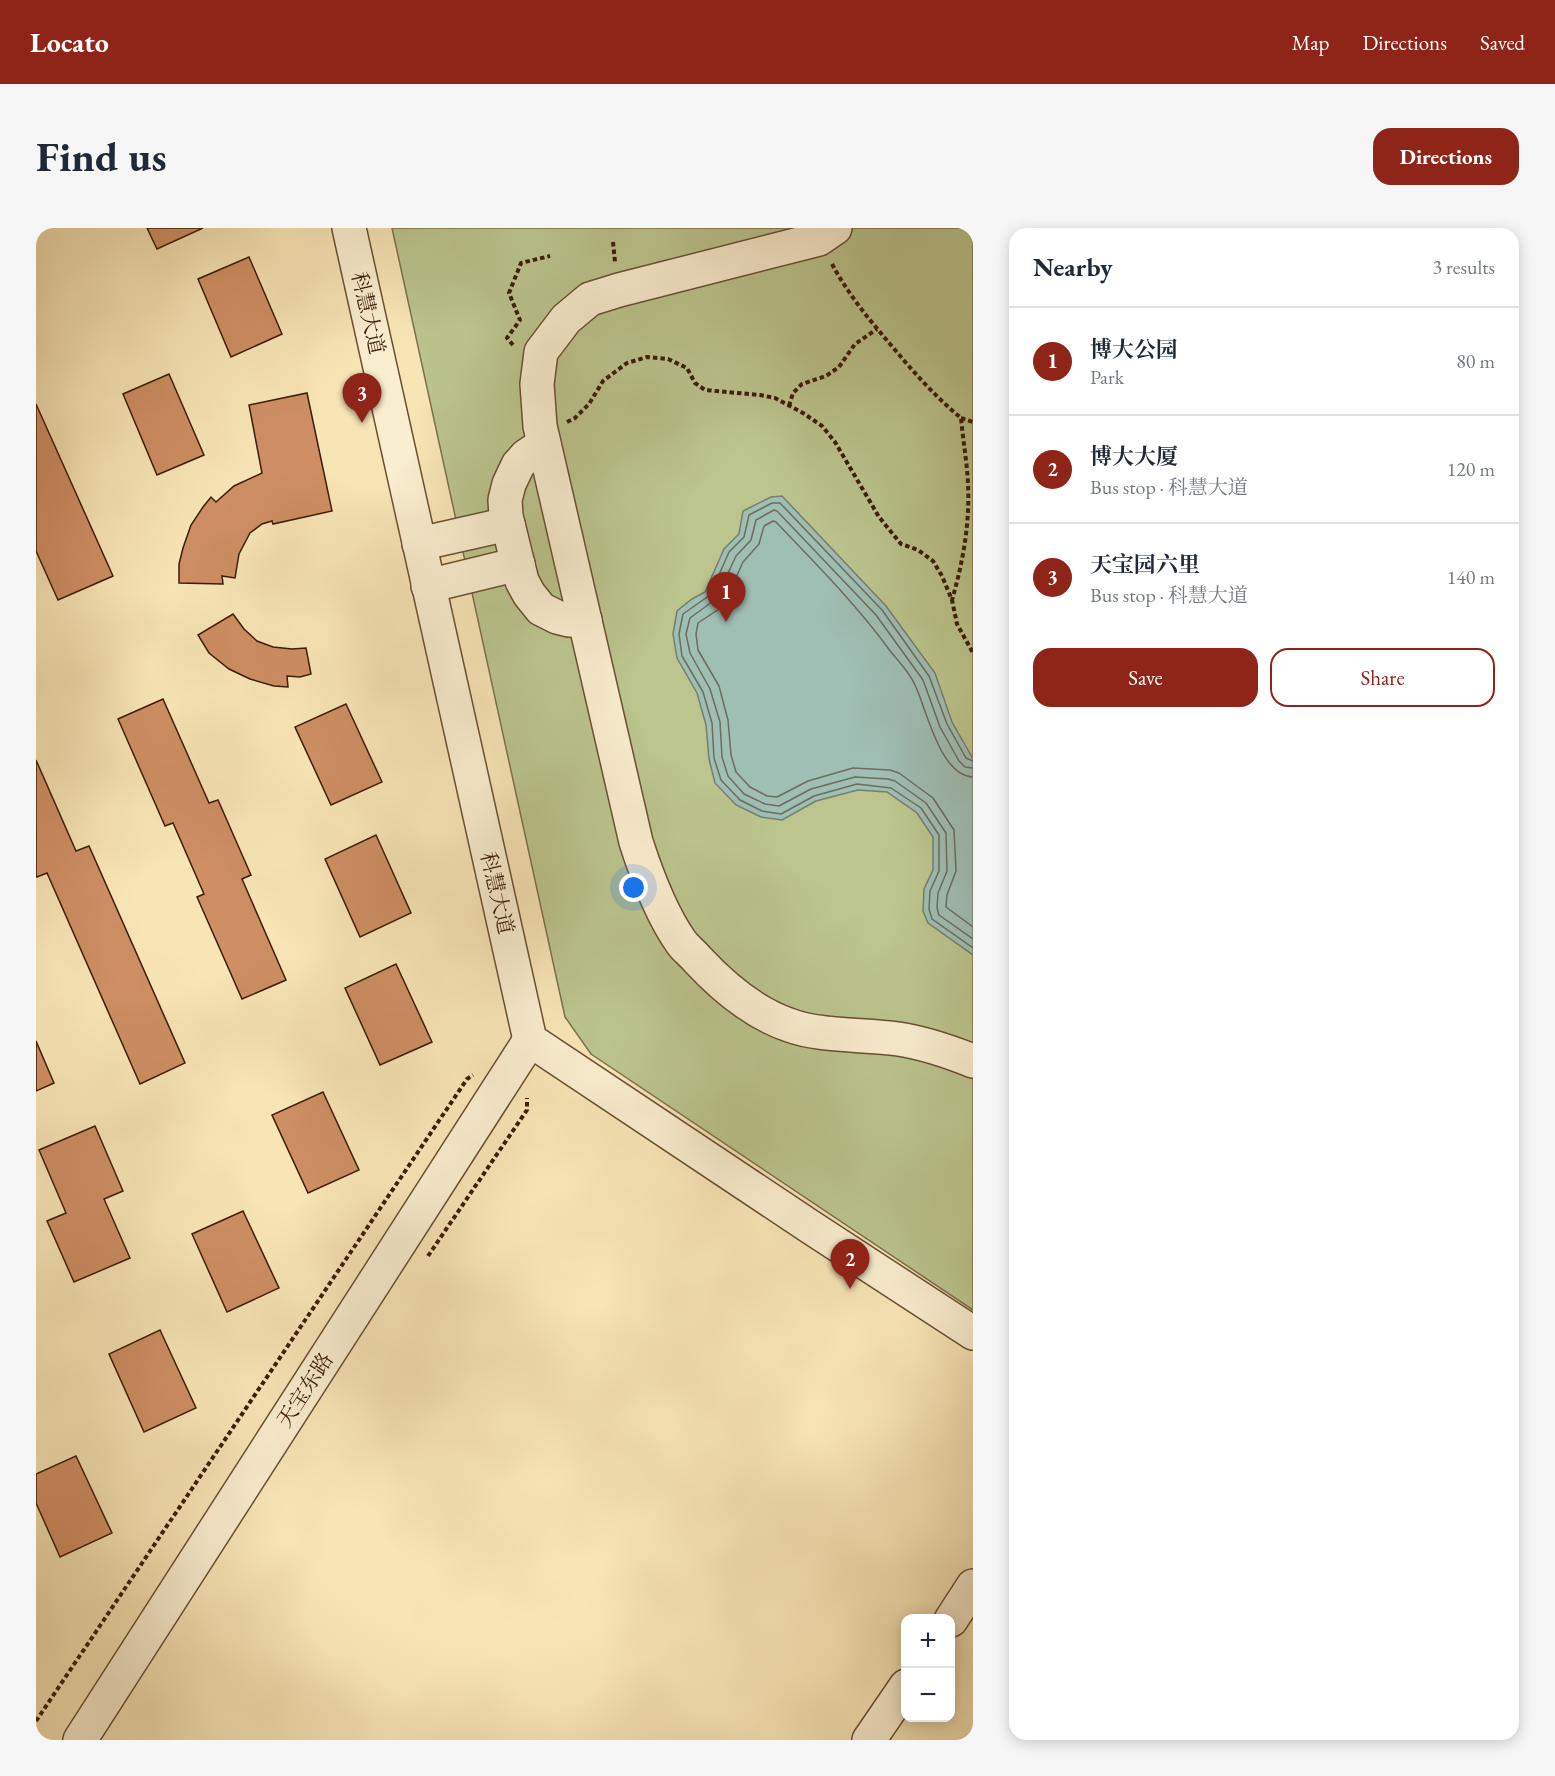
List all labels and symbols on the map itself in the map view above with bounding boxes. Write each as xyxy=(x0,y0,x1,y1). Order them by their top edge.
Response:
street label: 科慧大道 xyxy=(346,269,391,357)
pin: 3 xyxy=(342,374,382,423)
pin: 1 xyxy=(706,572,746,622)
street label: 科慧大道 xyxy=(475,849,520,937)
your location xyxy=(619,873,648,902)
pin: 2 xyxy=(830,1240,870,1289)
street label: 天宝东路 xyxy=(270,1347,339,1432)

